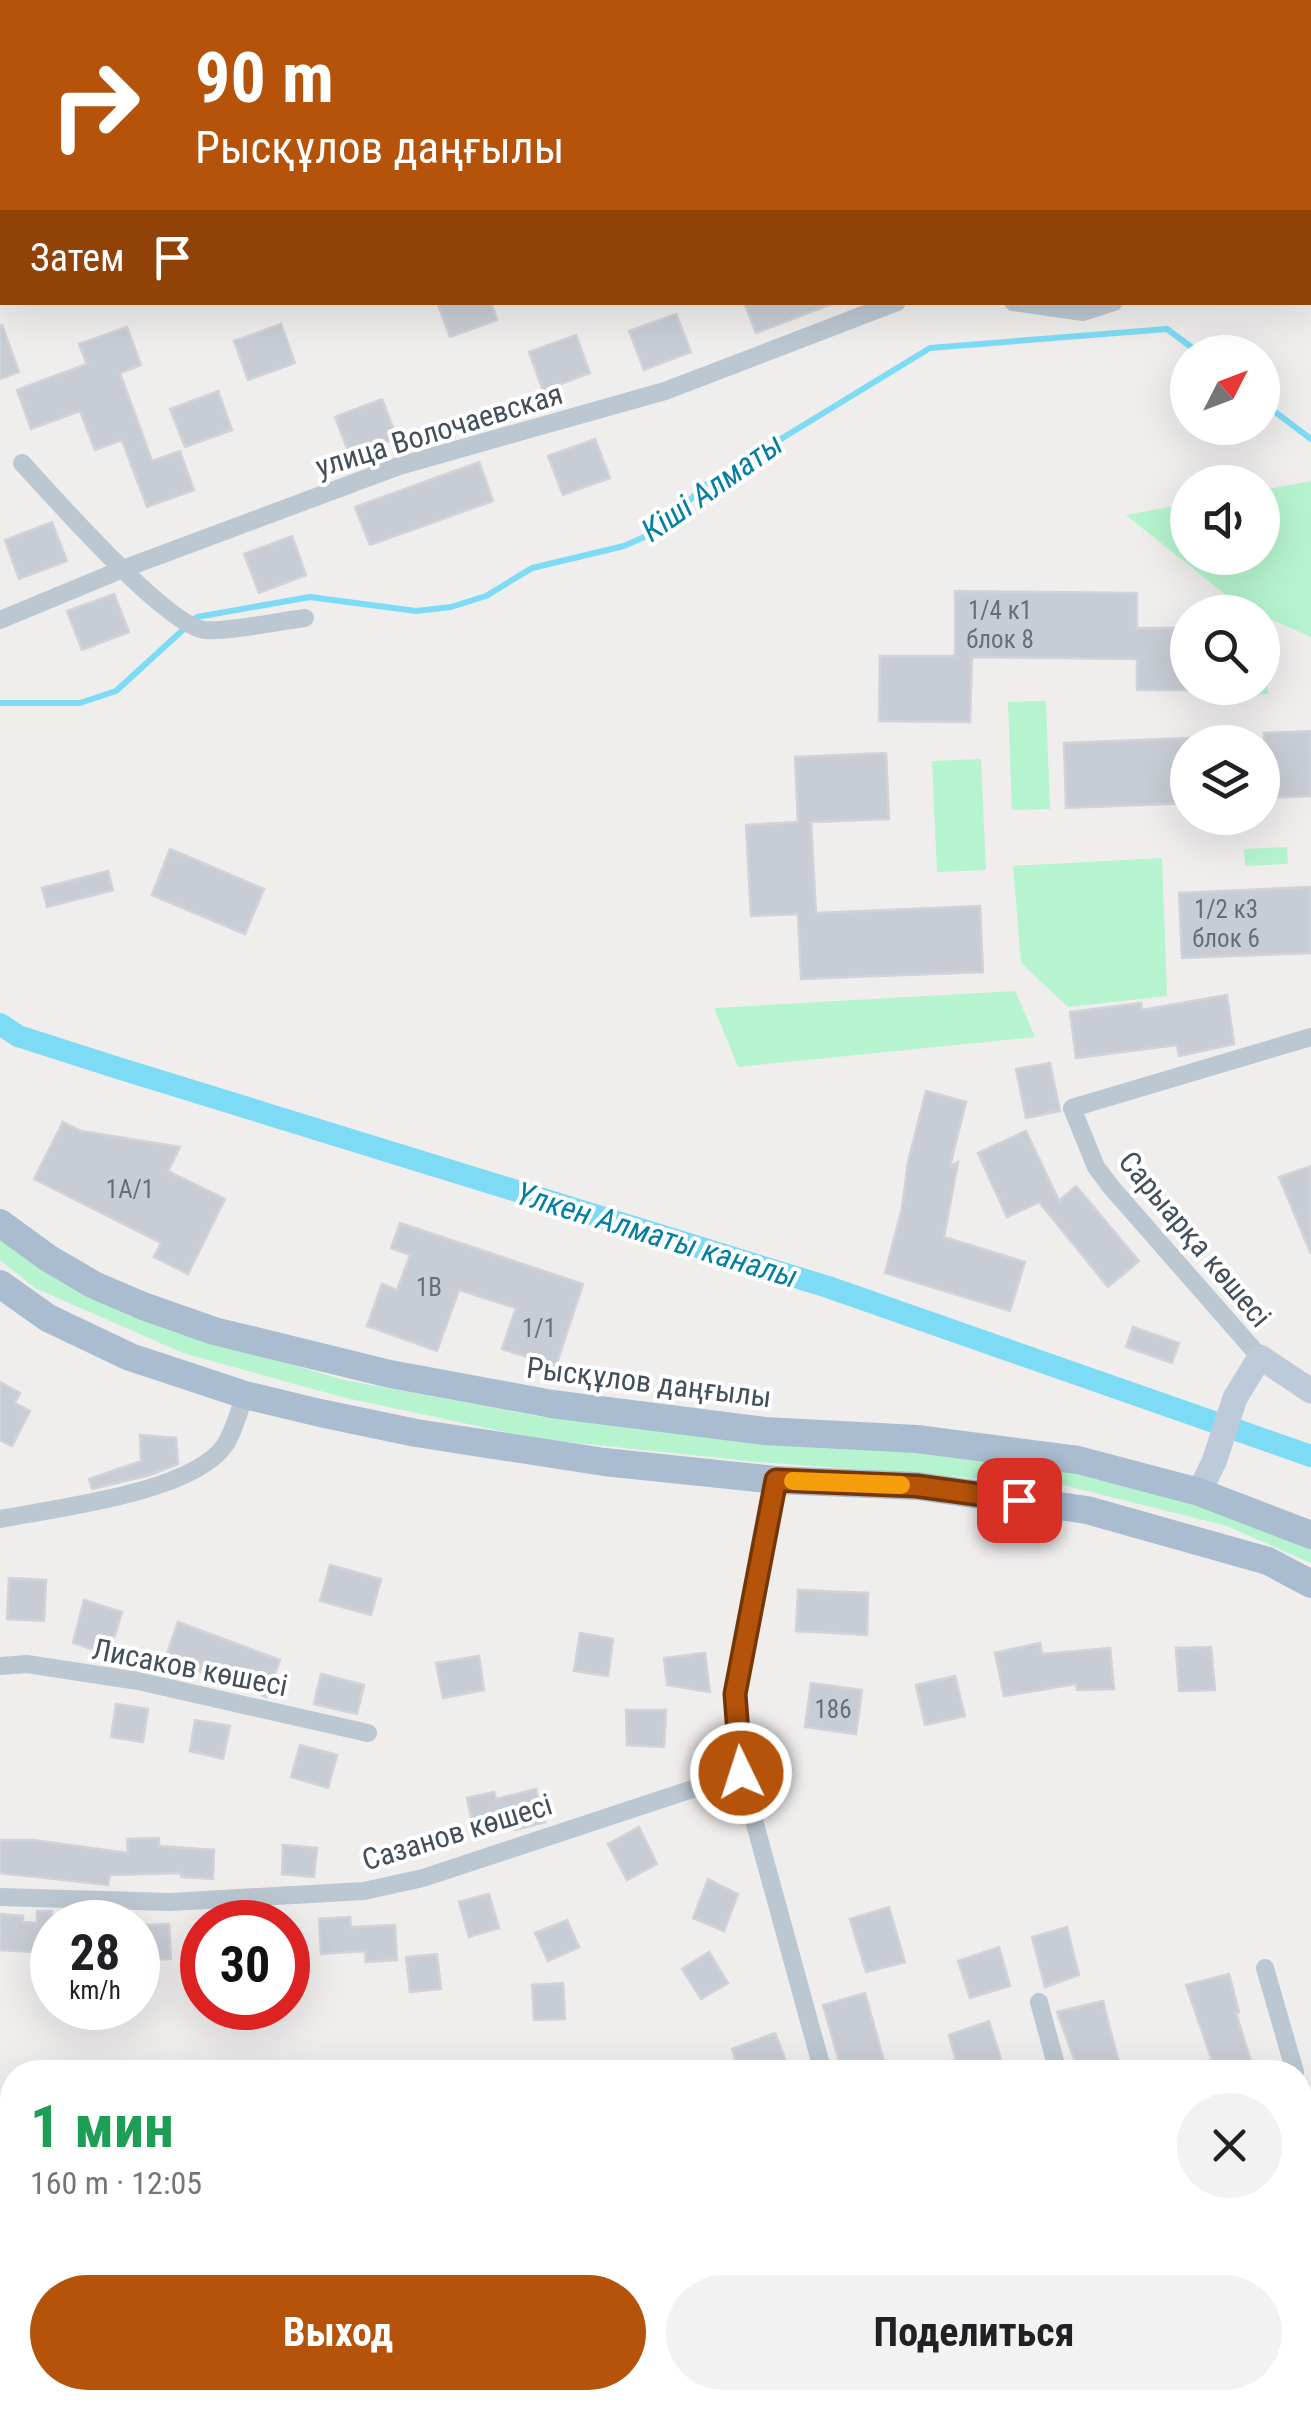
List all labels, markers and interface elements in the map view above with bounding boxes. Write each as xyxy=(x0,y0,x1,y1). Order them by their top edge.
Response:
text: 90 m xyxy=(195,37,334,119)
icon: right xyxy=(30,40,160,170)
text: Рысқұлов даңғылы xyxy=(195,121,564,174)
icon: arrive xyxy=(145,230,200,285)
text: Затем xyxy=(30,236,125,280)
north arrow xyxy=(1170,335,1280,445)
map controls xyxy=(1170,335,1280,835)
street label: улица Волочаевская xyxy=(311,376,567,484)
water label: Кіші Алматы xyxy=(634,424,790,550)
button: sound xyxy=(1170,465,1280,575)
button: search xyxy=(1170,595,1280,705)
house number: 1/4 к1 блок 8 xyxy=(966,596,1034,654)
button: layers xyxy=(1170,725,1280,835)
house number: 1/2 к3 блок 6 xyxy=(1192,895,1260,953)
street label: Сарыарқа көшесі xyxy=(1112,1144,1278,1334)
water label: Үлкен Алматы каналы xyxy=(512,1174,802,1296)
house number: 1А/1 xyxy=(106,1175,154,1204)
house number: 1В xyxy=(416,1273,442,1302)
house number: 1/1 xyxy=(522,1314,556,1343)
street label: Рысқұлов даңғылы xyxy=(525,1350,773,1414)
pin xyxy=(977,1458,1062,1543)
icon: arrive xyxy=(992,1473,1047,1528)
street label: Лисаков көшесі xyxy=(89,1631,291,1703)
house number: 186 xyxy=(814,1695,852,1724)
position arrow xyxy=(689,1721,793,1825)
street label: Сазанов көшесі xyxy=(358,1787,556,1877)
speed limit sign: 30 xyxy=(180,1900,310,2030)
text: 28 xyxy=(70,1924,120,1982)
text: km/h xyxy=(69,1976,121,2005)
text: 1 мин xyxy=(30,2091,174,2162)
button: close xyxy=(1177,2093,1282,2198)
text: 160 m · 12:05 xyxy=(30,2164,202,2202)
button: Выход xyxy=(30,2275,646,2390)
button: Поделиться xyxy=(666,2275,1282,2390)

